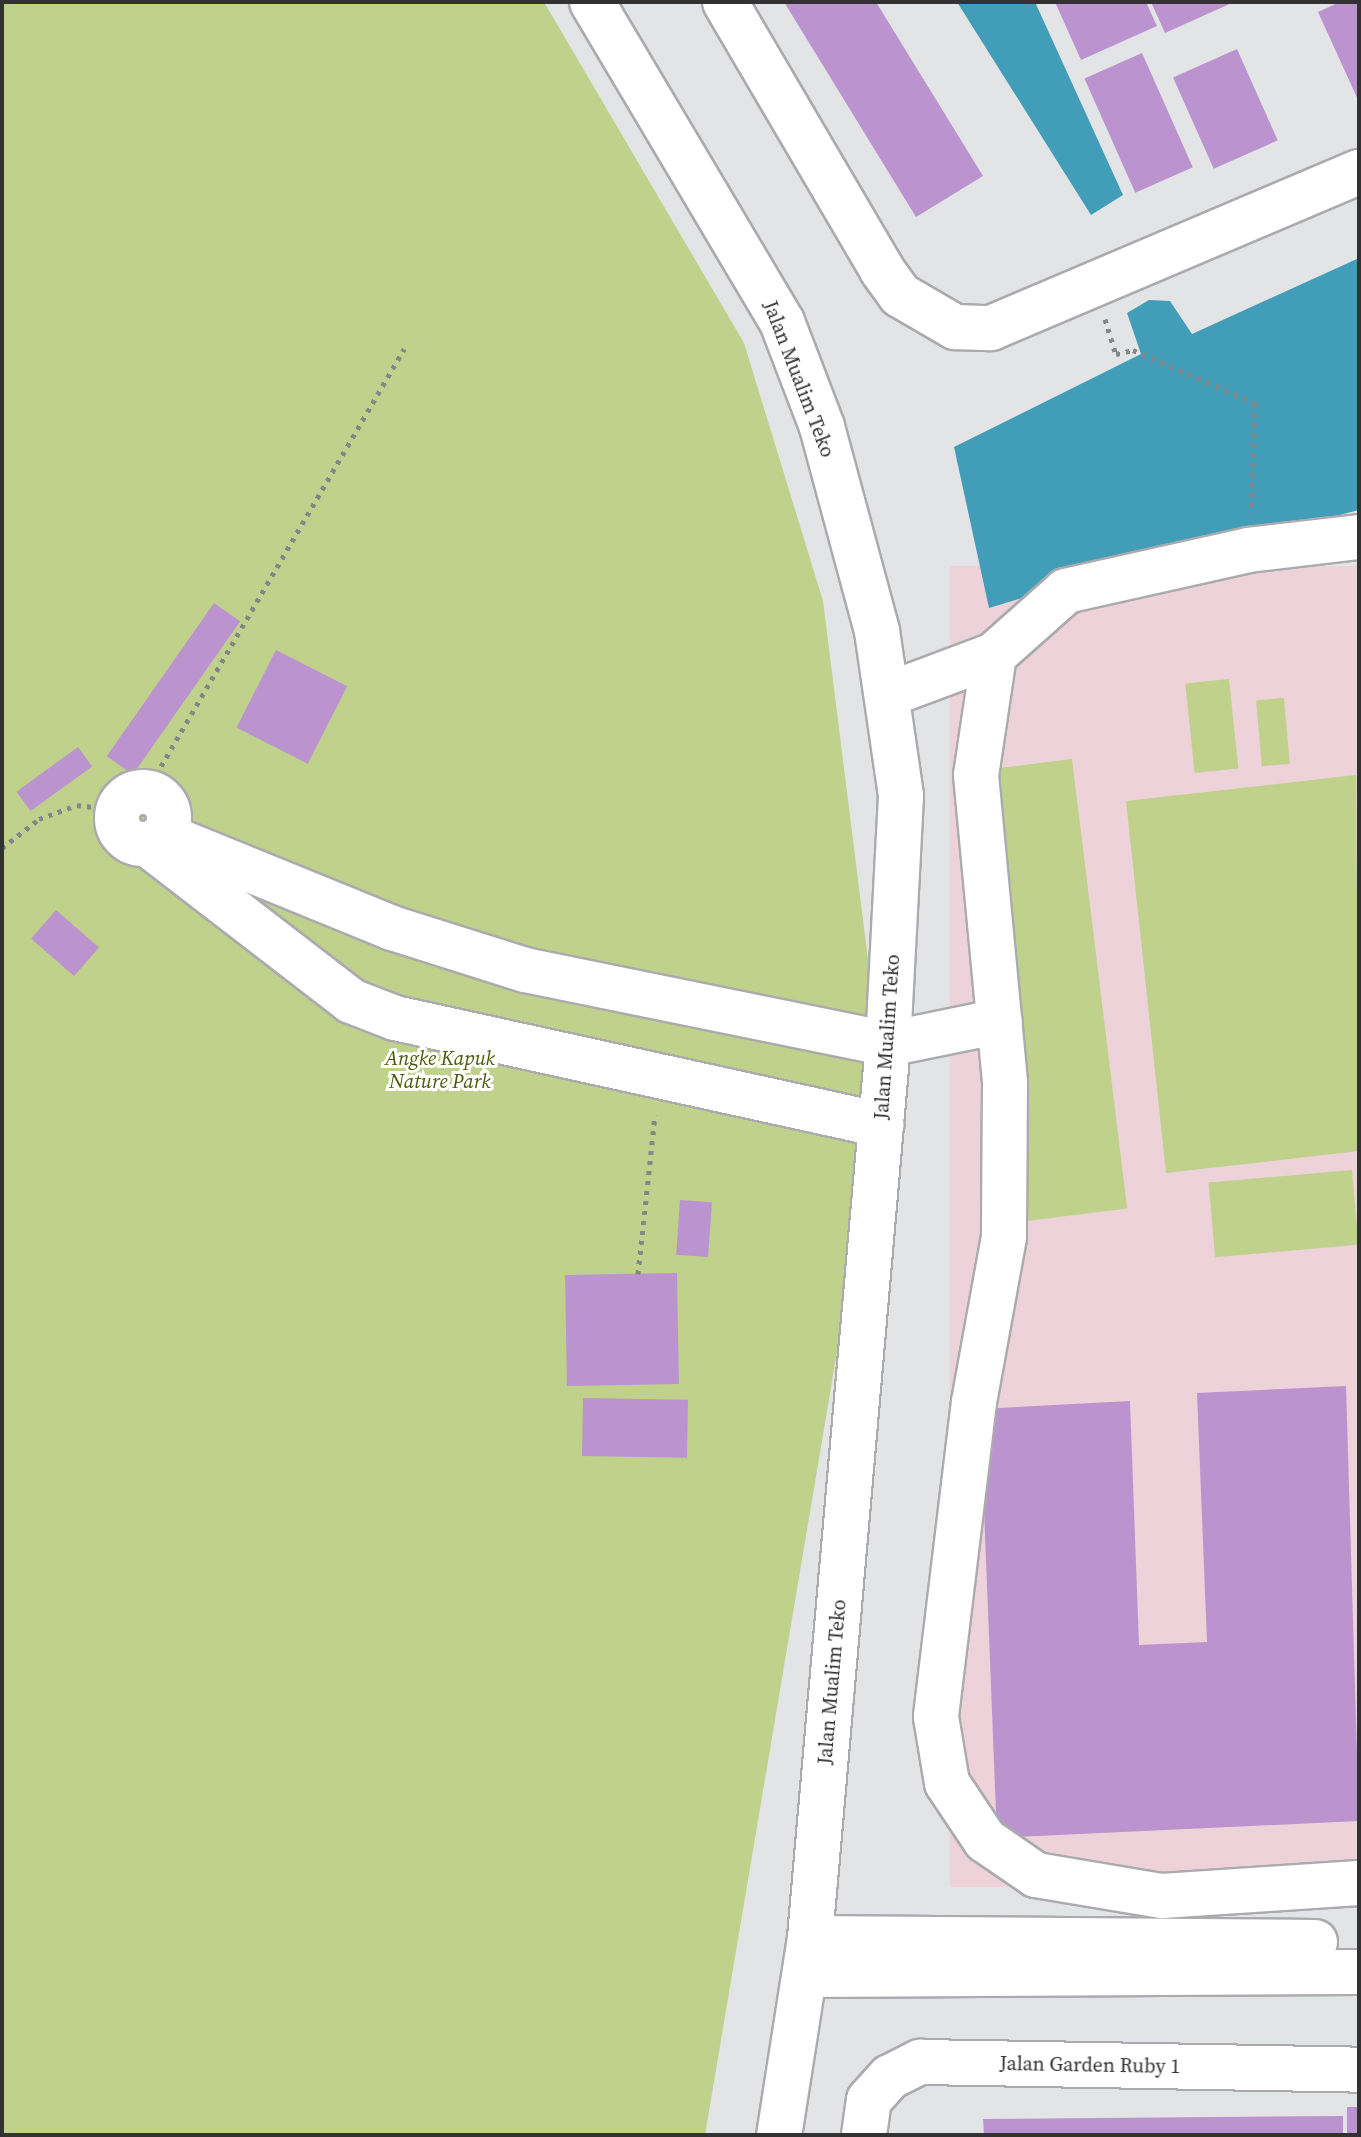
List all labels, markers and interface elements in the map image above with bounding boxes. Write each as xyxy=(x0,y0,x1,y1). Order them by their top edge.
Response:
street label: Jalan Mualim Teko xyxy=(758,297,840,461)
street label: Jalan Mualim Teko xyxy=(869,953,905,1121)
park label: Angke Kapuk Nature Park xyxy=(385,1047,495,1094)
street label: Jalan Mualim Teko xyxy=(813,1598,851,1766)
street label: Jalan Garden Ruby 1 xyxy=(999,2051,1181,2079)

